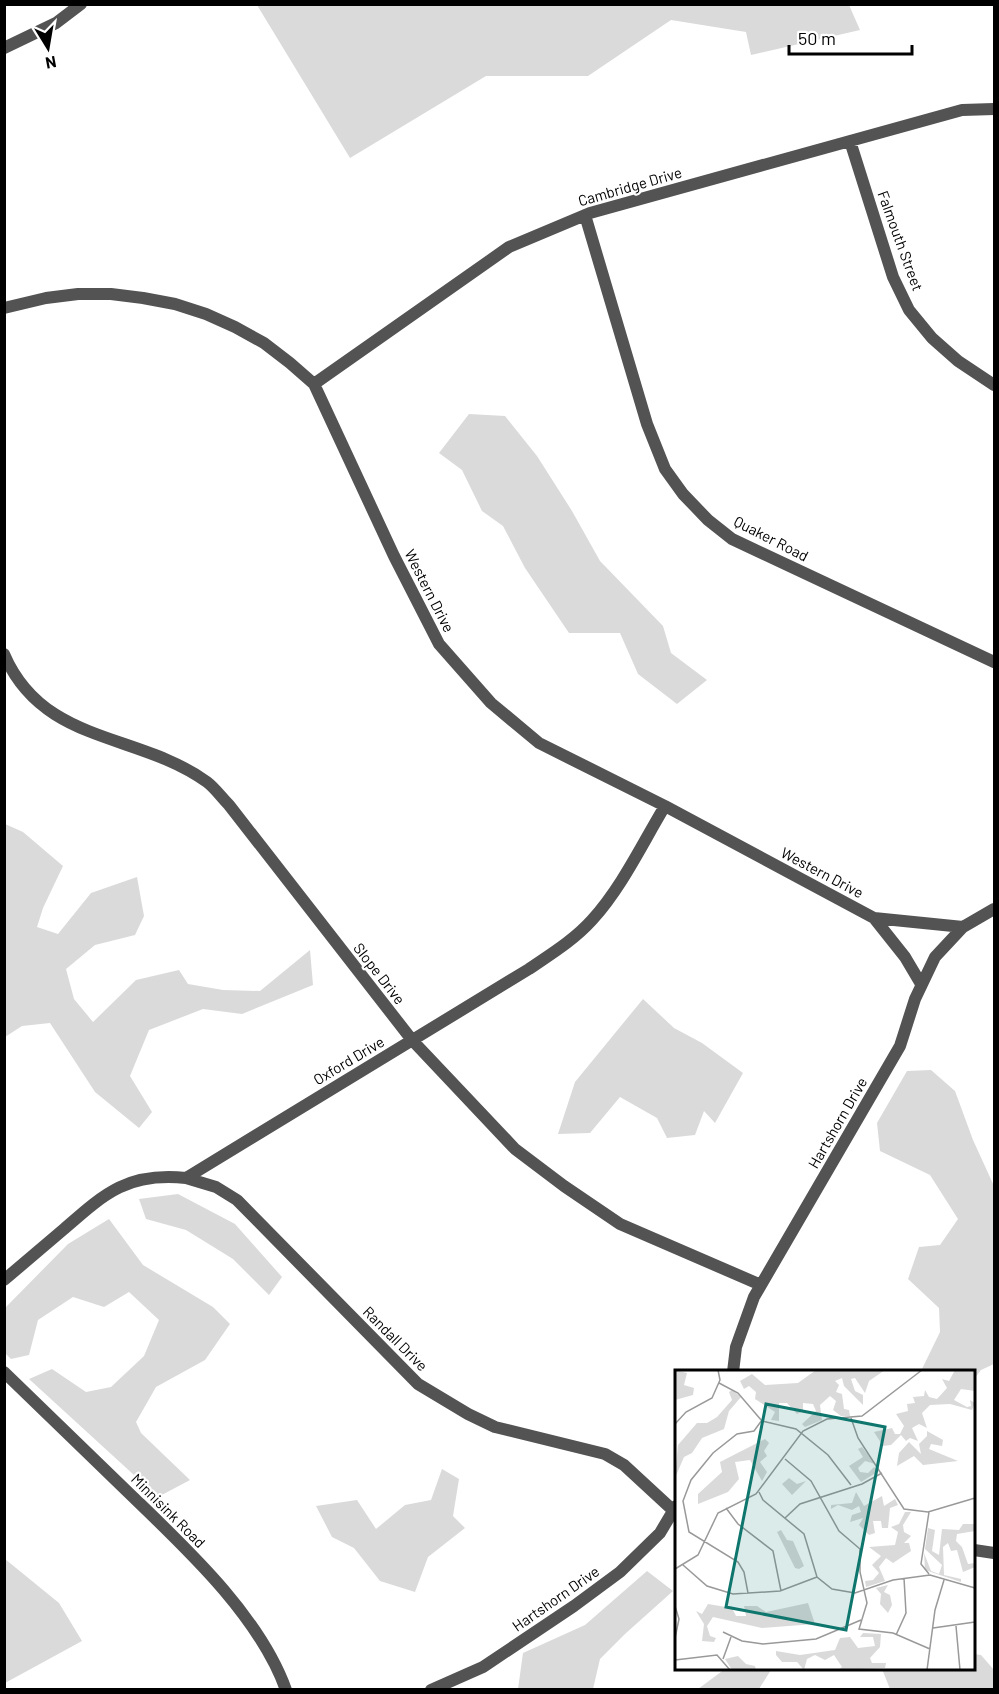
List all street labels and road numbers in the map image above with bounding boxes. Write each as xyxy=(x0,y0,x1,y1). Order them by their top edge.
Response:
street label: Cambridge Drive xyxy=(576,163,684,209)
street label: Falmouth Street xyxy=(874,188,927,293)
street label: Quaker Road xyxy=(731,512,812,565)
street label: Western Drive xyxy=(401,546,458,635)
street label: Western Drive xyxy=(778,843,867,901)
street label: Slope Drive xyxy=(350,939,409,1008)
street label: Oxford Drive xyxy=(310,1032,387,1088)
street label: Hartshorn Drive xyxy=(804,1074,870,1171)
street label: Randall Drive xyxy=(360,1302,432,1374)
street label: Minnisink Road xyxy=(128,1470,209,1551)
street label: Hartshorn Drive xyxy=(509,1562,602,1635)

